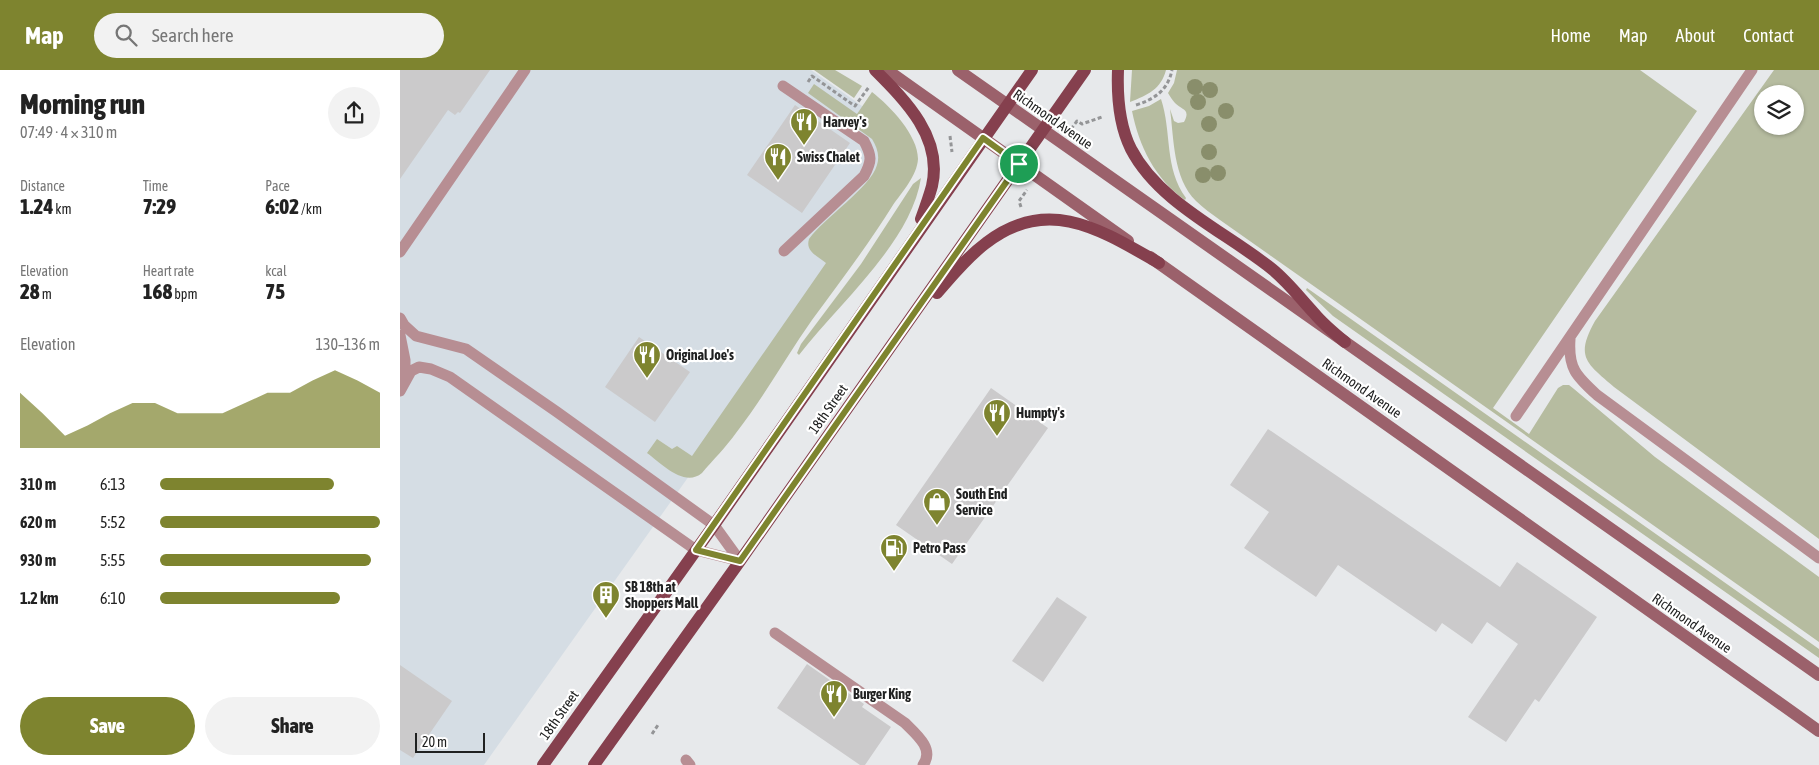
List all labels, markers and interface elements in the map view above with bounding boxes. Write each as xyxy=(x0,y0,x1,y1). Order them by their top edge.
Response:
search box xyxy=(94,13,444,58)
icon: search xyxy=(112,21,140,49)
text: Map xyxy=(25,22,64,49)
text: Search here xyxy=(152,24,234,46)
text: Home xyxy=(1551,25,1591,46)
text: Map xyxy=(1619,25,1648,46)
text: About xyxy=(1676,25,1715,46)
text: Contact xyxy=(1743,25,1794,46)
map controls xyxy=(1754,85,1804,135)
button: layers xyxy=(1754,85,1804,135)
street label: Richmond Avenue xyxy=(1010,86,1096,152)
button: share xyxy=(328,87,380,139)
text: Morning run xyxy=(20,88,145,120)
restaurant icon: Harvey's xyxy=(789,107,819,146)
place label: Harvey's xyxy=(823,114,867,130)
text: 07:49 · 4 × 310 m xyxy=(20,123,117,141)
restaurant icon: Swiss Chalet xyxy=(763,142,793,181)
pin xyxy=(998,143,1040,185)
place label: Swiss Chalet xyxy=(797,149,860,165)
icon: arrive xyxy=(1005,150,1033,178)
text: Distance xyxy=(20,178,65,194)
text: Time xyxy=(143,178,168,194)
text: Pace xyxy=(265,178,290,194)
text: 1.24 xyxy=(20,194,53,218)
text: 7:29 xyxy=(143,194,176,218)
text: 6:02 xyxy=(265,194,299,218)
text: km xyxy=(53,201,72,217)
text: /km xyxy=(299,201,322,217)
text: Elevation xyxy=(20,263,69,279)
text: Heart rate xyxy=(143,263,194,279)
text: kcal xyxy=(265,263,287,279)
text: 28 xyxy=(20,279,40,303)
text: 168 xyxy=(143,279,172,303)
text: 75 xyxy=(265,279,285,303)
text: m xyxy=(40,286,52,302)
text: bpm xyxy=(172,286,198,302)
text: Elevation xyxy=(20,335,75,353)
text: 130–136 m xyxy=(316,335,380,353)
restaurant icon: Original Joe's xyxy=(632,340,662,379)
place label: Original Joe's xyxy=(666,347,734,363)
street label: Richmond Avenue xyxy=(1319,355,1405,421)
street label: 18th Street xyxy=(805,381,851,437)
restaurant icon: Humpty's xyxy=(982,398,1012,437)
place label: Humpty's xyxy=(1016,405,1065,421)
text: 310 m xyxy=(20,475,56,493)
text: 6:13 xyxy=(100,475,125,493)
place label: South End Service xyxy=(956,486,1008,518)
shop icon: South End Service xyxy=(922,487,952,526)
text: 620 m xyxy=(20,513,56,531)
text: 5:52 xyxy=(100,513,125,531)
fuel station icon: Petro Pass xyxy=(879,533,909,572)
place label: Petro Pass xyxy=(913,540,966,556)
text: 930 m xyxy=(20,551,56,569)
text: 5:55 xyxy=(100,551,125,569)
place label: SB 18th at Shoppers Mall xyxy=(625,579,698,611)
building icon: SB 18th at Shoppers Mall xyxy=(591,580,621,619)
text: 1.2 km xyxy=(20,589,59,607)
text: 6:10 xyxy=(100,589,125,607)
street label: Richmond Avenue xyxy=(1649,590,1735,656)
restaurant icon: Burger King xyxy=(819,679,849,718)
place label: Burger King xyxy=(853,686,912,702)
street label: 18th Street xyxy=(536,687,582,743)
button: Save xyxy=(20,697,195,755)
button: Share xyxy=(205,697,380,755)
scale bar xyxy=(415,730,485,753)
text: 20 m xyxy=(422,734,447,750)

